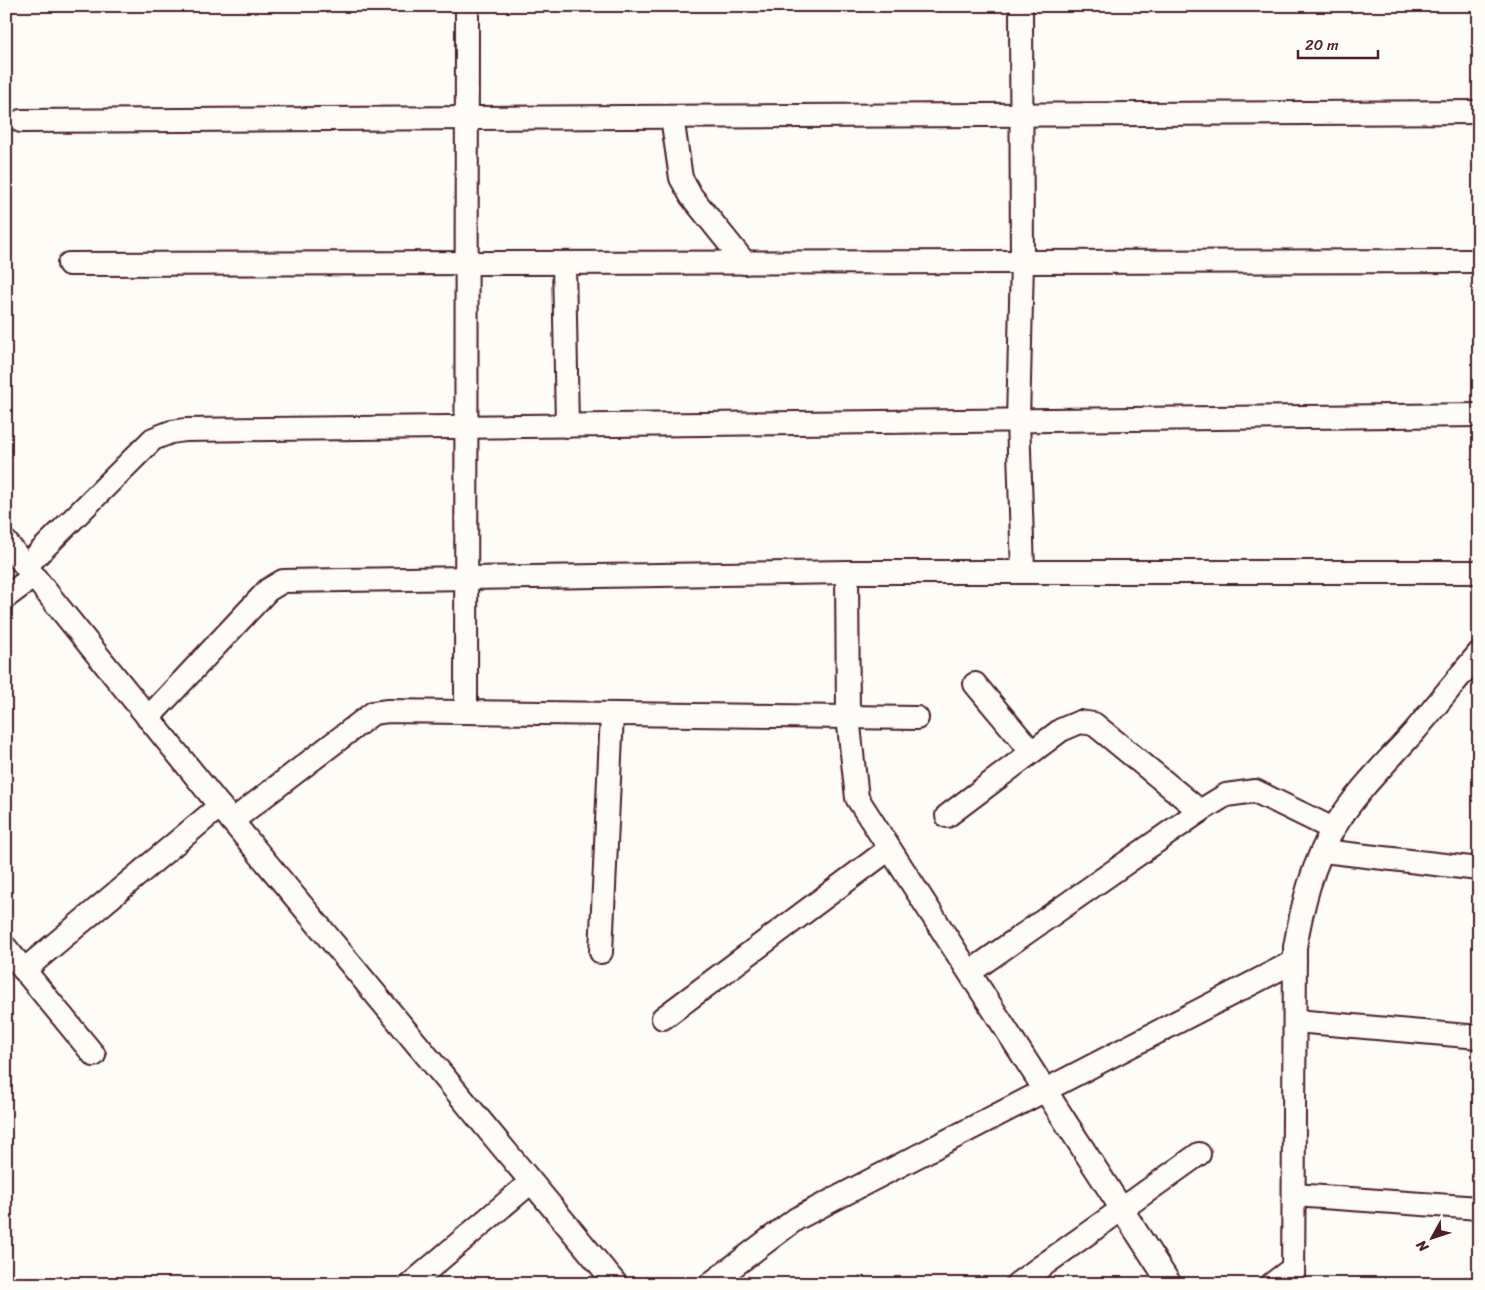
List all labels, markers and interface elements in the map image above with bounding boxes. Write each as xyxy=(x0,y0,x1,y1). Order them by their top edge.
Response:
scale bar xyxy=(1298,28,1378,60)
text: 20 m xyxy=(1305,32,1339,58)
north arrow xyxy=(1408,1212,1458,1262)
text: N xyxy=(1410,1234,1436,1259)

